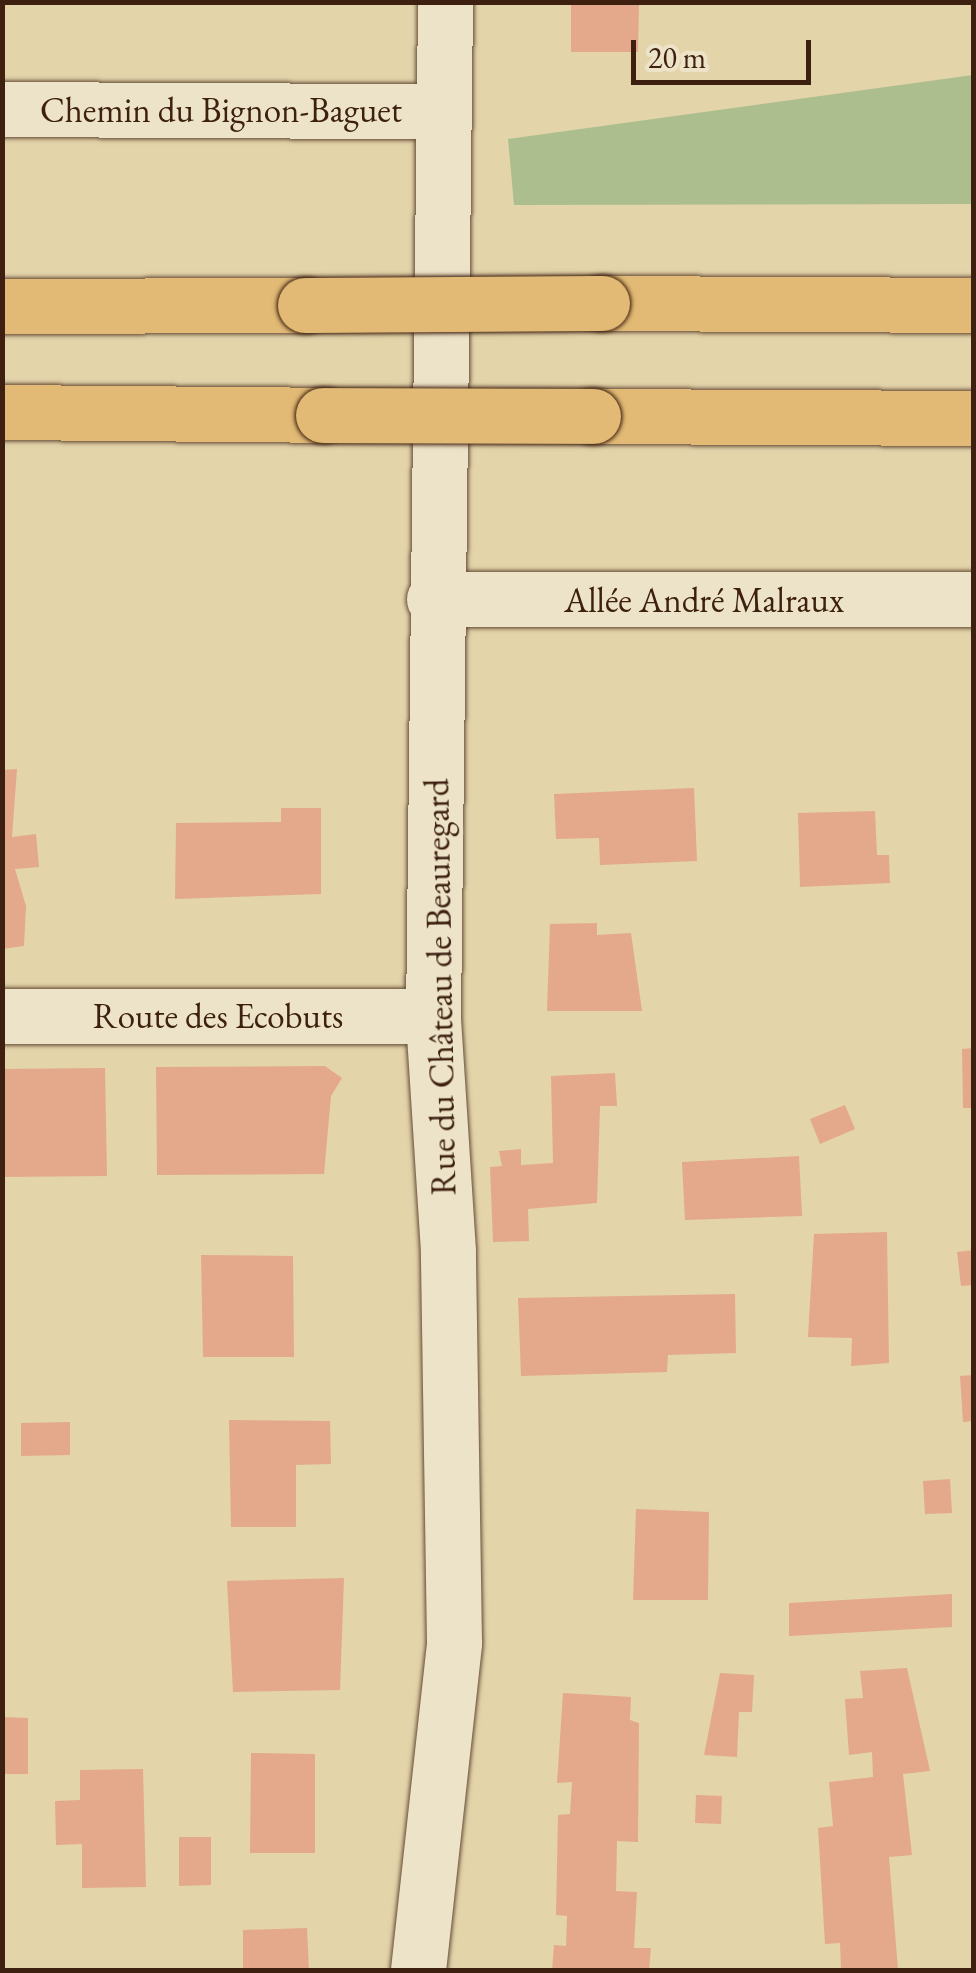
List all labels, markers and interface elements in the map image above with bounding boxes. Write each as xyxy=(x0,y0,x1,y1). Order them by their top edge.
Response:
scale bar xyxy=(636,20,816,82)
text: 20 m xyxy=(648,38,706,77)
street label: Chemin du Bignon-Baguet xyxy=(40,89,402,131)
street label: Allée André Malraux xyxy=(564,579,844,621)
street label: Rue du Château de Beauregard xyxy=(415,778,465,1196)
street label: Route des Ecobuts xyxy=(93,995,343,1037)

